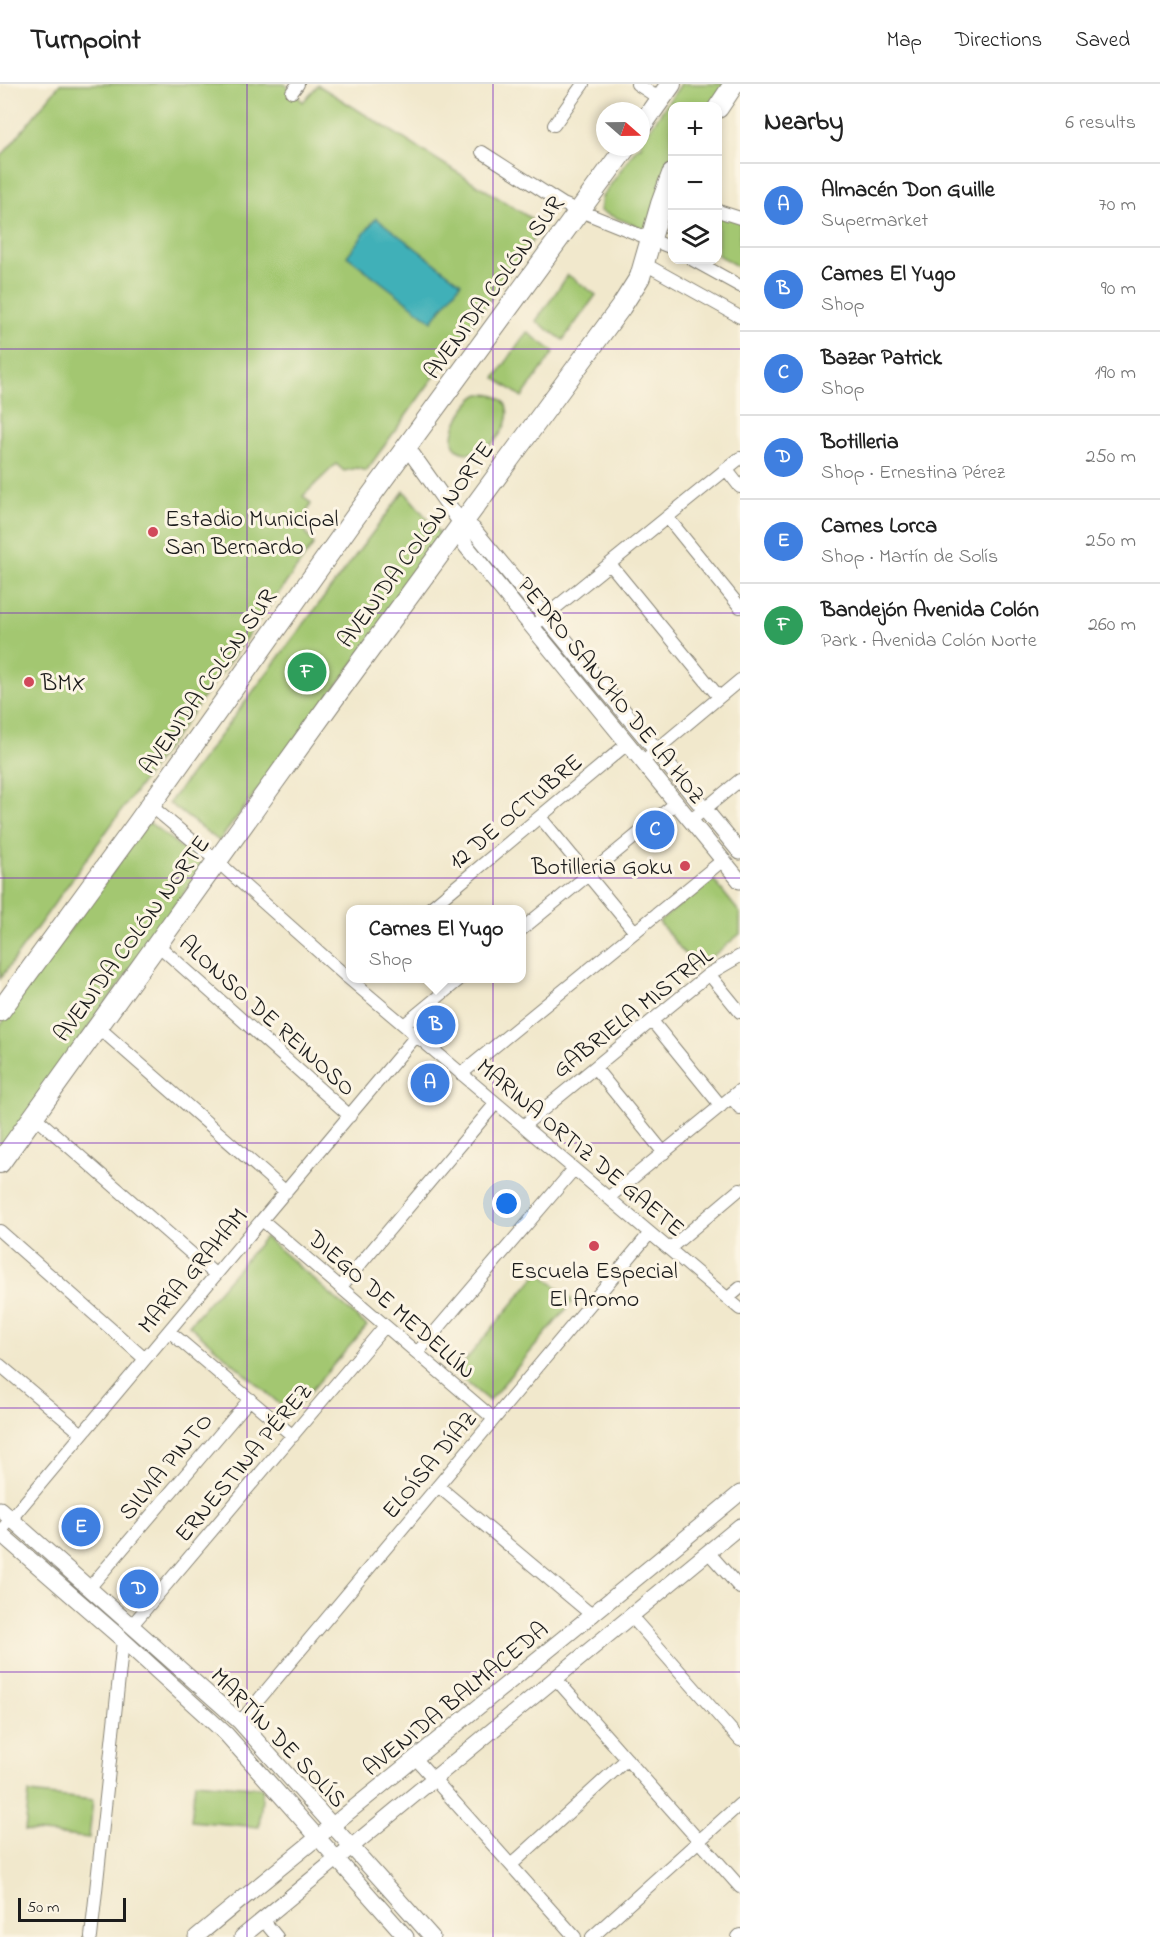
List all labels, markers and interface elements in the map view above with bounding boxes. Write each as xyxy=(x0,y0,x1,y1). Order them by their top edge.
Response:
text: Turnpoint xyxy=(30,21,141,62)
text: Map xyxy=(886,26,922,56)
text: Directions xyxy=(955,26,1042,56)
text: Saved xyxy=(1075,26,1130,56)
north arrow xyxy=(596,102,650,156)
map controls xyxy=(668,102,722,264)
button: + xyxy=(668,102,722,156)
text: Nearby xyxy=(764,104,843,142)
text: 6 results xyxy=(1065,109,1136,138)
button: − xyxy=(668,156,722,210)
text: Almacén Don Guille xyxy=(821,175,995,207)
street label: AVENIDA COLÓN SUR xyxy=(416,189,574,388)
text: A xyxy=(777,191,790,220)
text: 70 m xyxy=(1099,191,1136,220)
text: Supermarket xyxy=(821,207,928,236)
button: layers xyxy=(668,210,722,264)
text: Carnes El Yugo xyxy=(821,259,956,291)
text: B xyxy=(777,275,790,304)
text: 90 m xyxy=(1101,275,1136,304)
text: Shop xyxy=(821,291,865,320)
text: Bazar Patrick xyxy=(821,343,942,375)
text: C xyxy=(778,359,789,388)
text: 190 m xyxy=(1094,359,1136,388)
text: Shop xyxy=(821,375,865,404)
text: Botilleria xyxy=(821,427,899,459)
street label: AVENIDA COLÓN NORTE xyxy=(330,435,504,656)
text: D xyxy=(776,443,791,472)
text: 250 m xyxy=(1085,443,1136,472)
text: Shop · Ernestina Pérez xyxy=(821,459,1005,488)
place label: Estadio Municipal San Bernardo xyxy=(165,503,338,566)
text: Carnes Lorca xyxy=(821,511,937,543)
marker: Estadio Municipal San Bernardo xyxy=(146,525,160,539)
text: E xyxy=(777,527,790,556)
text: 250 m xyxy=(1085,527,1136,556)
text: Shop · Martín de Solís xyxy=(821,543,998,572)
street label: PEDRO SANCHO DE LA HOZ xyxy=(507,570,713,813)
street label: AVENIDA COLÓN SUR xyxy=(132,582,287,782)
text: Bandejón Avenida Colón xyxy=(821,595,1039,627)
text: F xyxy=(777,611,790,640)
text: 260 m xyxy=(1088,611,1136,640)
text: Park · Avenida Colón Norte xyxy=(821,627,1037,656)
pin: F xyxy=(288,650,326,694)
place label: BMX xyxy=(40,667,86,702)
marker: BMX xyxy=(22,675,36,689)
street label: 12 DE OCTUBRE xyxy=(442,746,591,880)
pin: C xyxy=(636,808,674,852)
street label: AVENIDA COLÓN NORTE xyxy=(46,829,220,1050)
place label: Botilleria Goku xyxy=(530,851,673,886)
marker: Botilleria Goku xyxy=(678,859,692,873)
popup xyxy=(346,905,526,983)
text: Carnes El Yugo xyxy=(369,914,503,946)
street label: ALONSO DE REINOSO xyxy=(170,928,363,1106)
street label: GABRIELA MISTRAL xyxy=(546,940,721,1088)
text: Shop xyxy=(369,946,412,975)
pin: B xyxy=(416,1002,456,1048)
street label: MARINA ORTIZ DE GAETE xyxy=(468,1051,691,1247)
pin: A xyxy=(410,1060,450,1106)
your location xyxy=(492,1189,521,1218)
street label: MARÍA GRAHAM xyxy=(131,1201,257,1342)
street label: DIEGO DE MEDELLÍN xyxy=(298,1222,482,1389)
marker: Escuela Especial El Aromo xyxy=(587,1239,601,1253)
place label: Escuela Especial El Aromo xyxy=(510,1255,678,1318)
street label: ERNESTINA PÉREZ xyxy=(168,1376,322,1551)
street label: ELOÍSA DÍAZ xyxy=(375,1404,487,1528)
street label: SILVIA PINTO xyxy=(111,1406,223,1529)
pin: E xyxy=(62,1504,100,1550)
pin: D xyxy=(120,1566,158,1612)
street label: AVENIDA BALMACEDA xyxy=(356,1614,557,1786)
street label: MARTÍN DE SOLÍS xyxy=(201,1661,354,1817)
scale bar xyxy=(18,1895,126,1922)
text: 50 m xyxy=(27,1896,59,1920)

